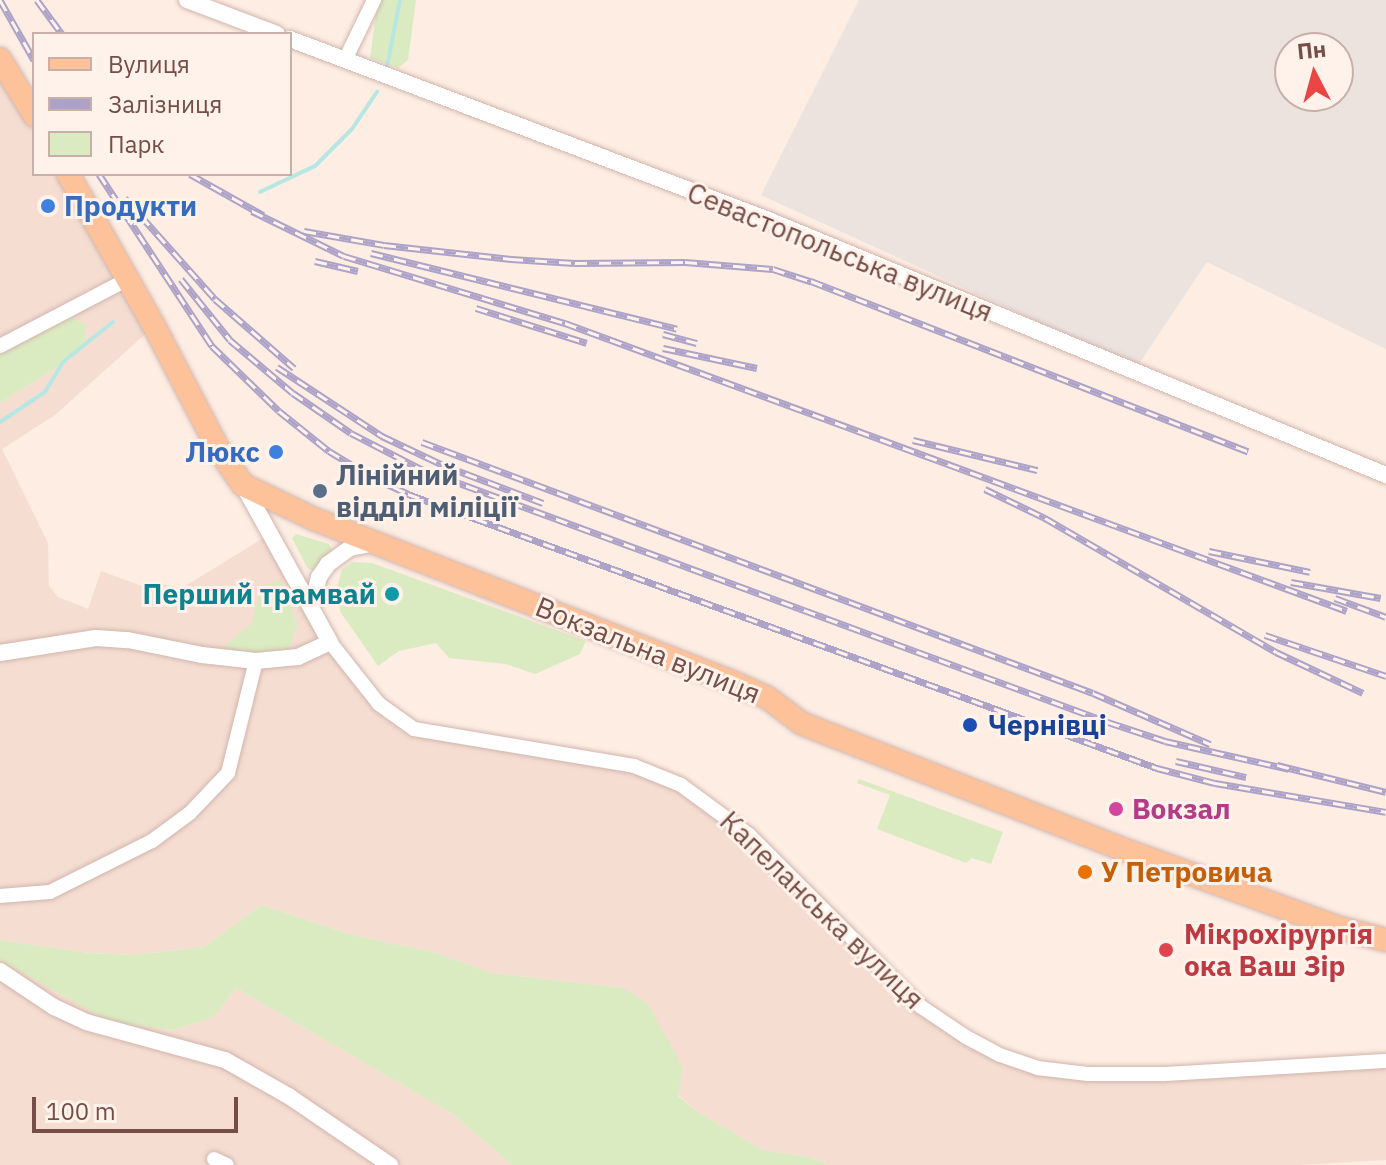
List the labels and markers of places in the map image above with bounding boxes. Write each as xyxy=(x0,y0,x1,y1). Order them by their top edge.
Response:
place label: Продукти xyxy=(64,189,197,223)
marker: Продукти xyxy=(39,197,57,215)
place label: Люкс xyxy=(186,435,260,469)
marker: Люкс xyxy=(267,443,285,461)
place label: Лінійний відділ міліції xyxy=(336,458,517,524)
marker: Лінійний відділ міліції xyxy=(311,482,329,500)
place label: Перший трамвай xyxy=(143,577,376,611)
marker: Перший трамвай xyxy=(383,585,401,603)
place label: Чернівці xyxy=(988,708,1107,742)
marker: Чернівці xyxy=(959,714,981,736)
place label: Вокзал xyxy=(1132,792,1231,826)
marker: Вокзал xyxy=(1107,800,1125,818)
place label: У Петровича xyxy=(1101,855,1273,889)
marker: У Петровича xyxy=(1076,863,1094,881)
place label: Мікрохірургія ока Ваш Зір xyxy=(1184,917,1373,983)
marker: Мікрохірургія ока Ваш Зір xyxy=(1155,939,1177,961)

